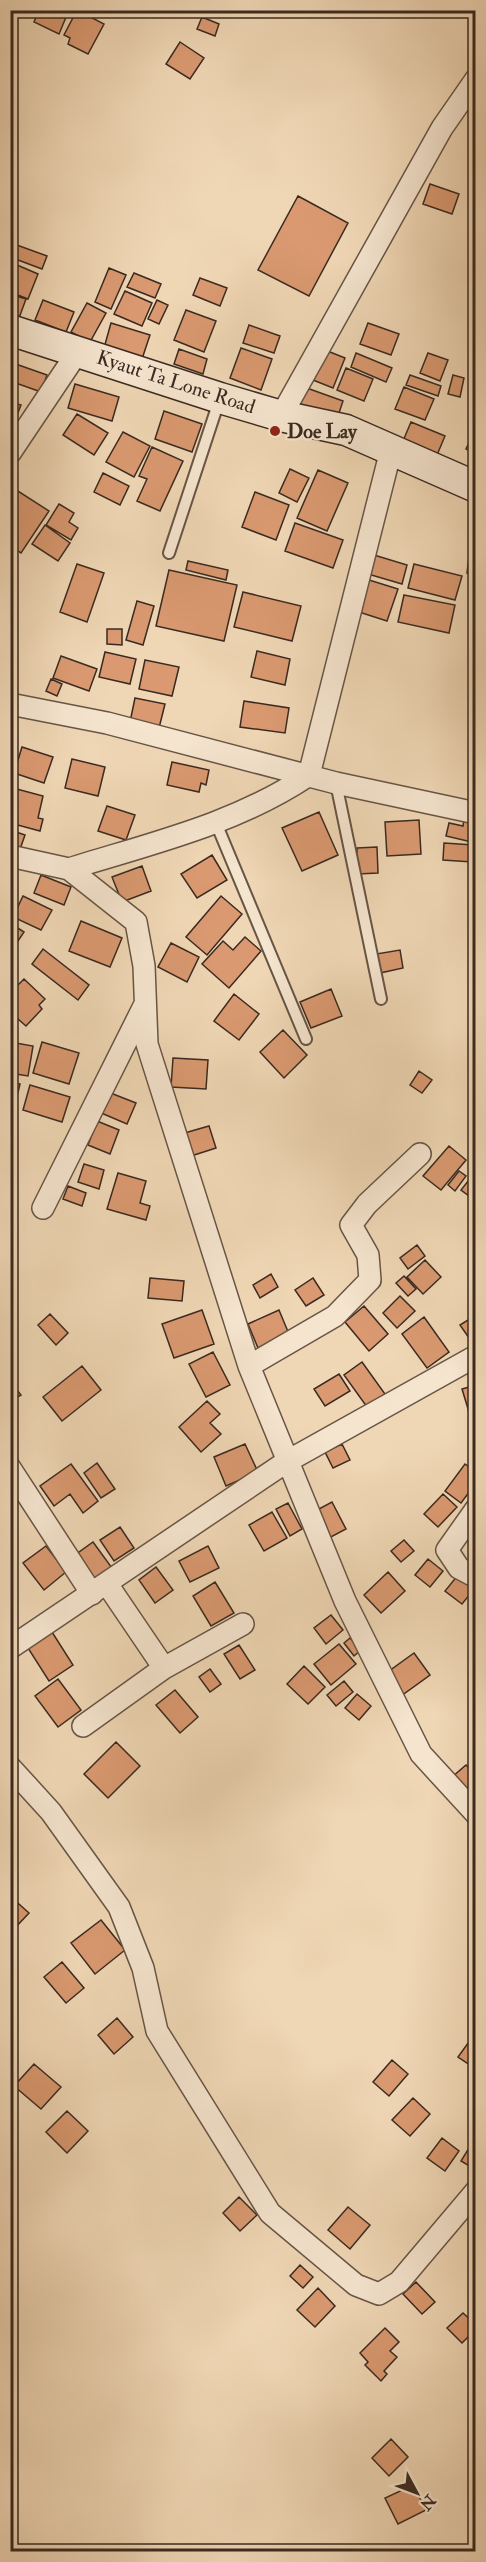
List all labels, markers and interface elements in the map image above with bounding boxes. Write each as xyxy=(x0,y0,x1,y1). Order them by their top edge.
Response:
street label: Kyaut Ta Lone Road xyxy=(94,345,259,419)
place label: Doe Lay xyxy=(287,419,358,445)
marker: Doe Lay xyxy=(268,424,282,438)
north arrow xyxy=(387,2463,447,2523)
text: N xyxy=(415,2489,440,2515)

